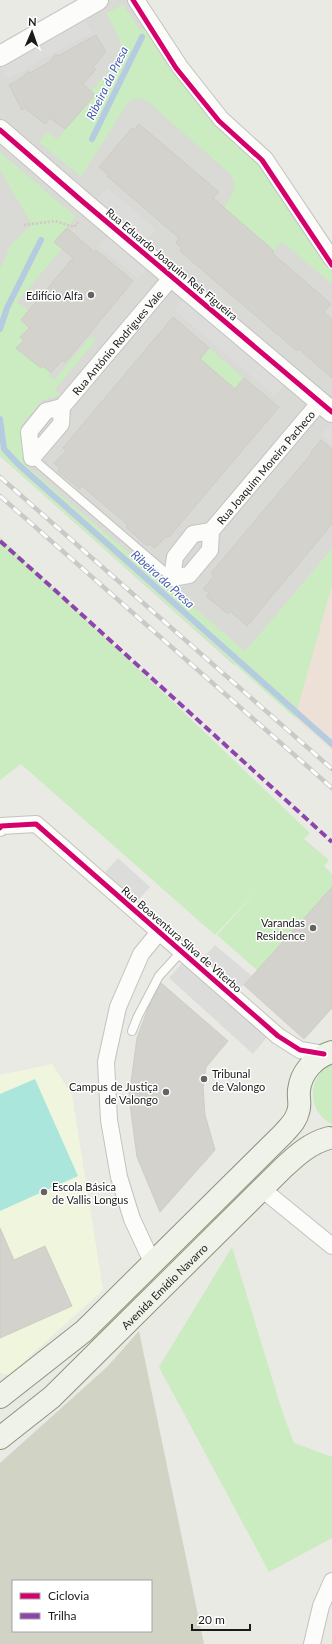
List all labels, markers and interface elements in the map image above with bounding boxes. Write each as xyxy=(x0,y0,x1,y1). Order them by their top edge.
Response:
north arrow xyxy=(12,12,52,52)
text: N xyxy=(28,15,37,28)
water label: Ribeira da Presa xyxy=(83,44,131,122)
street label: Rua Eduardo Joaquim Reis Figueira xyxy=(104,205,240,323)
street label: Rua António Rodrigues Vale xyxy=(69,287,165,397)
place label: Edifício Alfa xyxy=(26,289,83,302)
marker: Edifício Alfa xyxy=(86,290,96,300)
street label: Rua Joaquim Moreira Pacheco xyxy=(213,407,317,526)
water label: Ribeira da Presa xyxy=(128,547,198,611)
street label: Rua Boaventura Silva de Viterbo xyxy=(119,883,245,995)
place label: Varandas Residence xyxy=(256,916,305,942)
marker: Varandas Residence xyxy=(308,923,318,933)
place label: Tribunal de Valongo xyxy=(212,1067,265,1093)
marker: Tribunal de Valongo xyxy=(199,1074,209,1084)
place label: Campus de Justiça de Valongo xyxy=(69,1080,158,1106)
marker: Campus de Justiça de Valongo xyxy=(161,1087,171,1097)
place label: Escola Básica de Vallis Longus xyxy=(52,1180,128,1206)
marker: Escola Básica de Vallis Longus xyxy=(39,1187,49,1197)
street label: Avenida Emídio Navarro xyxy=(118,1240,210,1331)
legend xyxy=(12,1580,152,1632)
text: Ciclovia xyxy=(48,1588,89,1603)
scale bar xyxy=(192,1606,250,1632)
text: Trilha xyxy=(48,1608,77,1623)
text: 20 m xyxy=(198,1612,225,1627)

